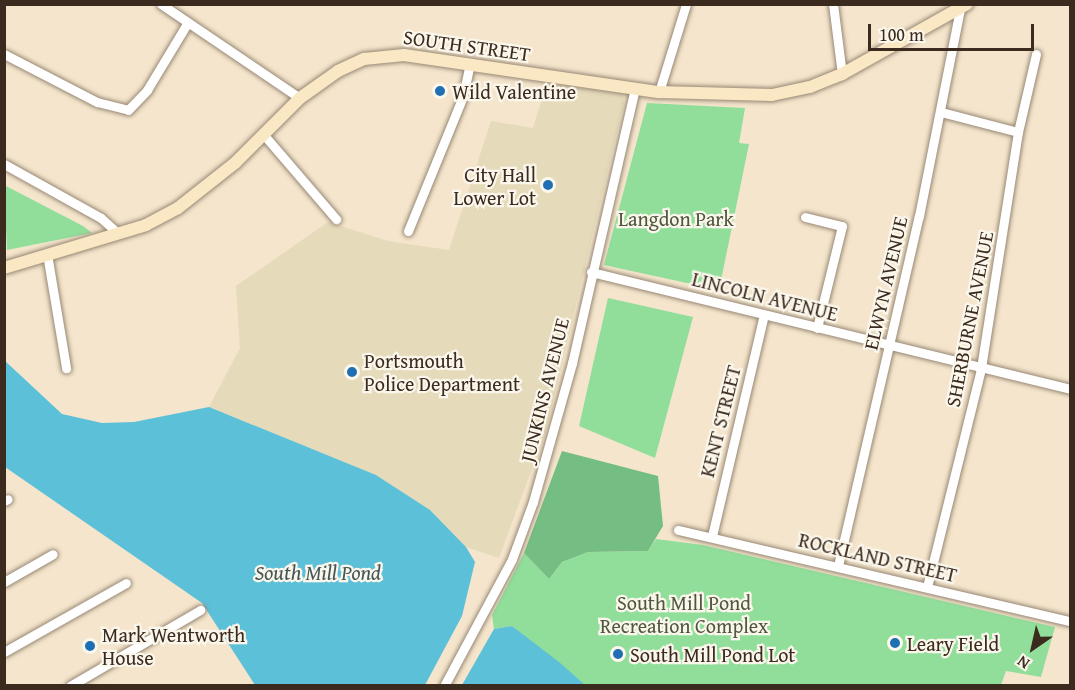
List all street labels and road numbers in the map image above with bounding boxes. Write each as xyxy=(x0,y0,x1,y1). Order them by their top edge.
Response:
street label: SOUTH STREET xyxy=(402,24,532,66)
street label: ELWYN AVENUE xyxy=(858,214,912,352)
street label: SHERBURNE AVENUE xyxy=(940,229,998,409)
street label: LINCOLN AVENUE xyxy=(690,266,840,326)
street label: JUNKINS AVENUE xyxy=(514,315,574,465)
street label: KENT STREET xyxy=(694,363,746,479)
street label: ROCKLAND STREET xyxy=(796,527,960,587)

